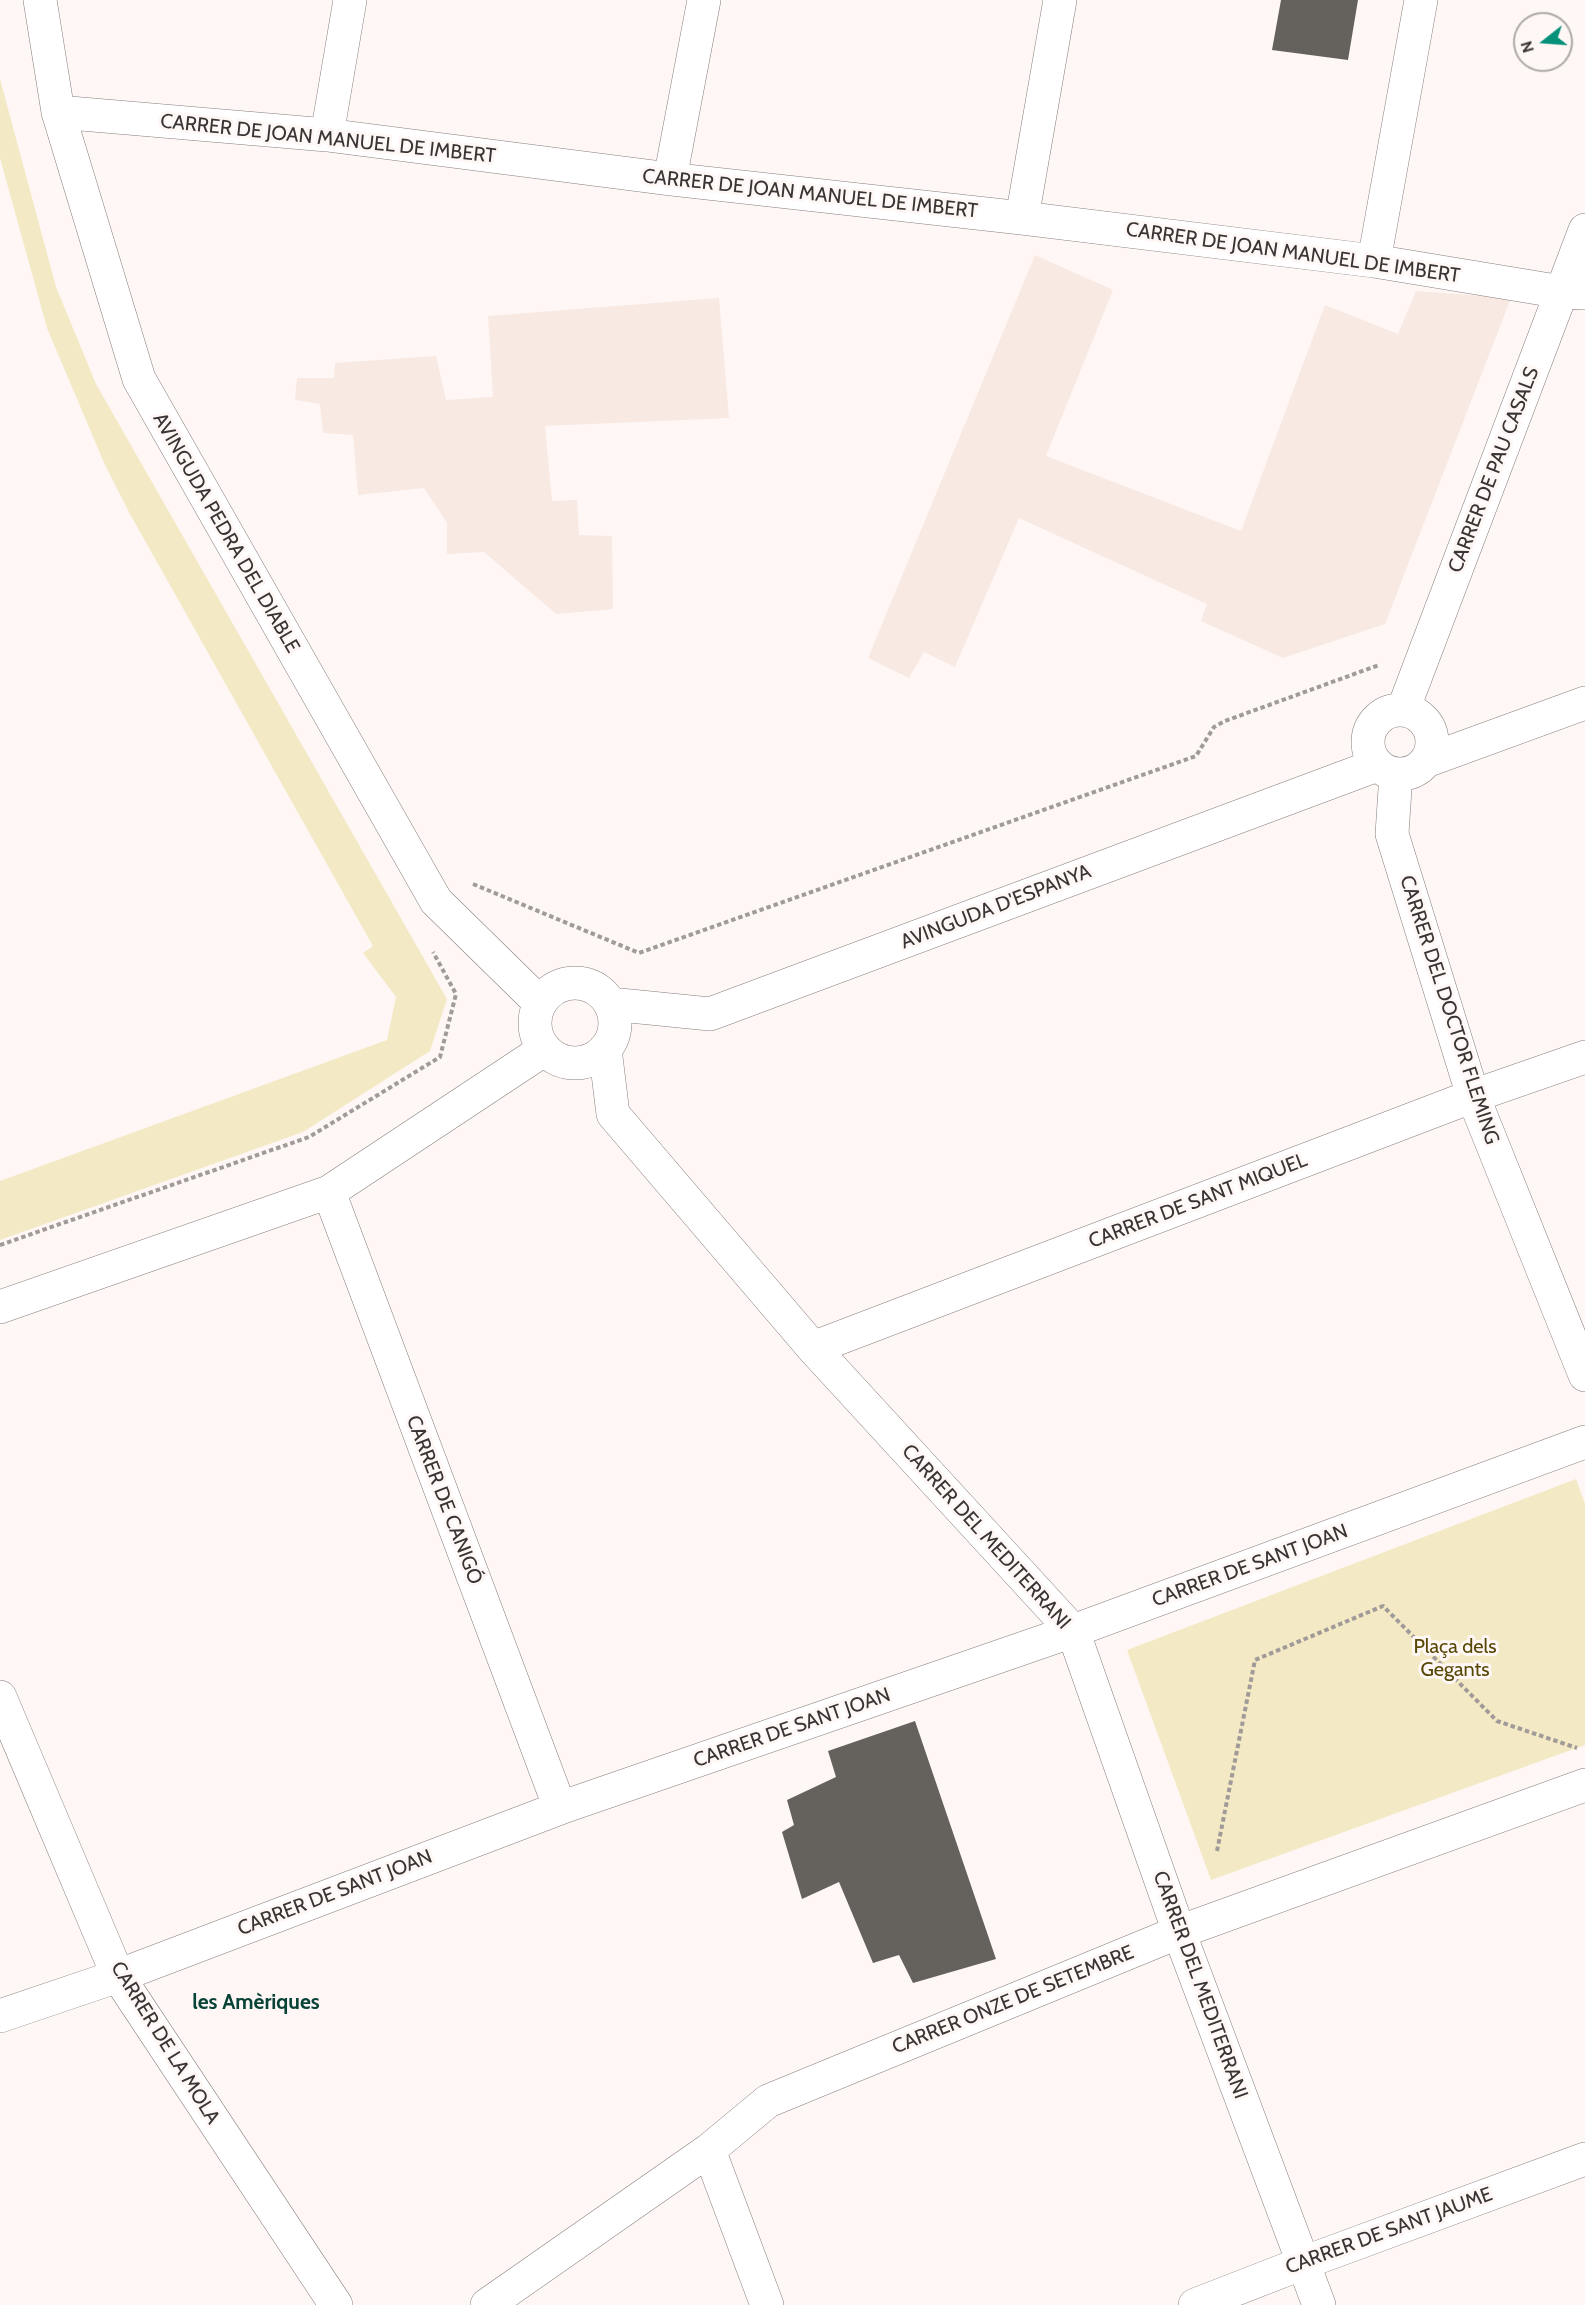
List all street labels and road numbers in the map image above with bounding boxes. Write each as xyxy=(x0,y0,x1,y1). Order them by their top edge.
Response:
street label: CARRER DE JOAN MANUEL DE IMBERT xyxy=(159,109,497,169)
street label: CARRER DE JOAN MANUEL DE IMBERT xyxy=(641,164,979,224)
street label: CARRER DE JOAN MANUEL DE IMBERT xyxy=(1124,218,1462,288)
street label: CARRER DE PAU CASALS xyxy=(1444,364,1544,576)
street label: AVINGUDA PEDRA DEL DIABLE xyxy=(147,409,305,657)
street label: AVINGUDA D'ESPANYA xyxy=(897,860,1095,954)
street label: CARRER DEL DOCTOR FLEMING xyxy=(1394,873,1504,1147)
street label: CARRER DE SANT MIQUEL xyxy=(1085,1148,1311,1254)
street label: CARRER DE CANIGÓ xyxy=(401,1412,487,1588)
street label: CARRER DEL MEDITERRANI xyxy=(897,1440,1075,1634)
street label: CARRER DE SANT JOAN xyxy=(1149,1519,1351,1613)
street label: CARRER DE SANT JOAN xyxy=(690,1683,894,1773)
street label: CARRER DE SANT JOAN xyxy=(234,1845,436,1941)
street label: CARRER DEL MEDITERRANI xyxy=(1148,1868,1252,2102)
street label: CARRER ONZE DE SETEMBRE xyxy=(889,1940,1137,2060)
street label: CARRER DE LA MOLA xyxy=(105,1957,225,2129)
street label: CARRER DE SANT JAUME xyxy=(1282,2182,1496,2280)

